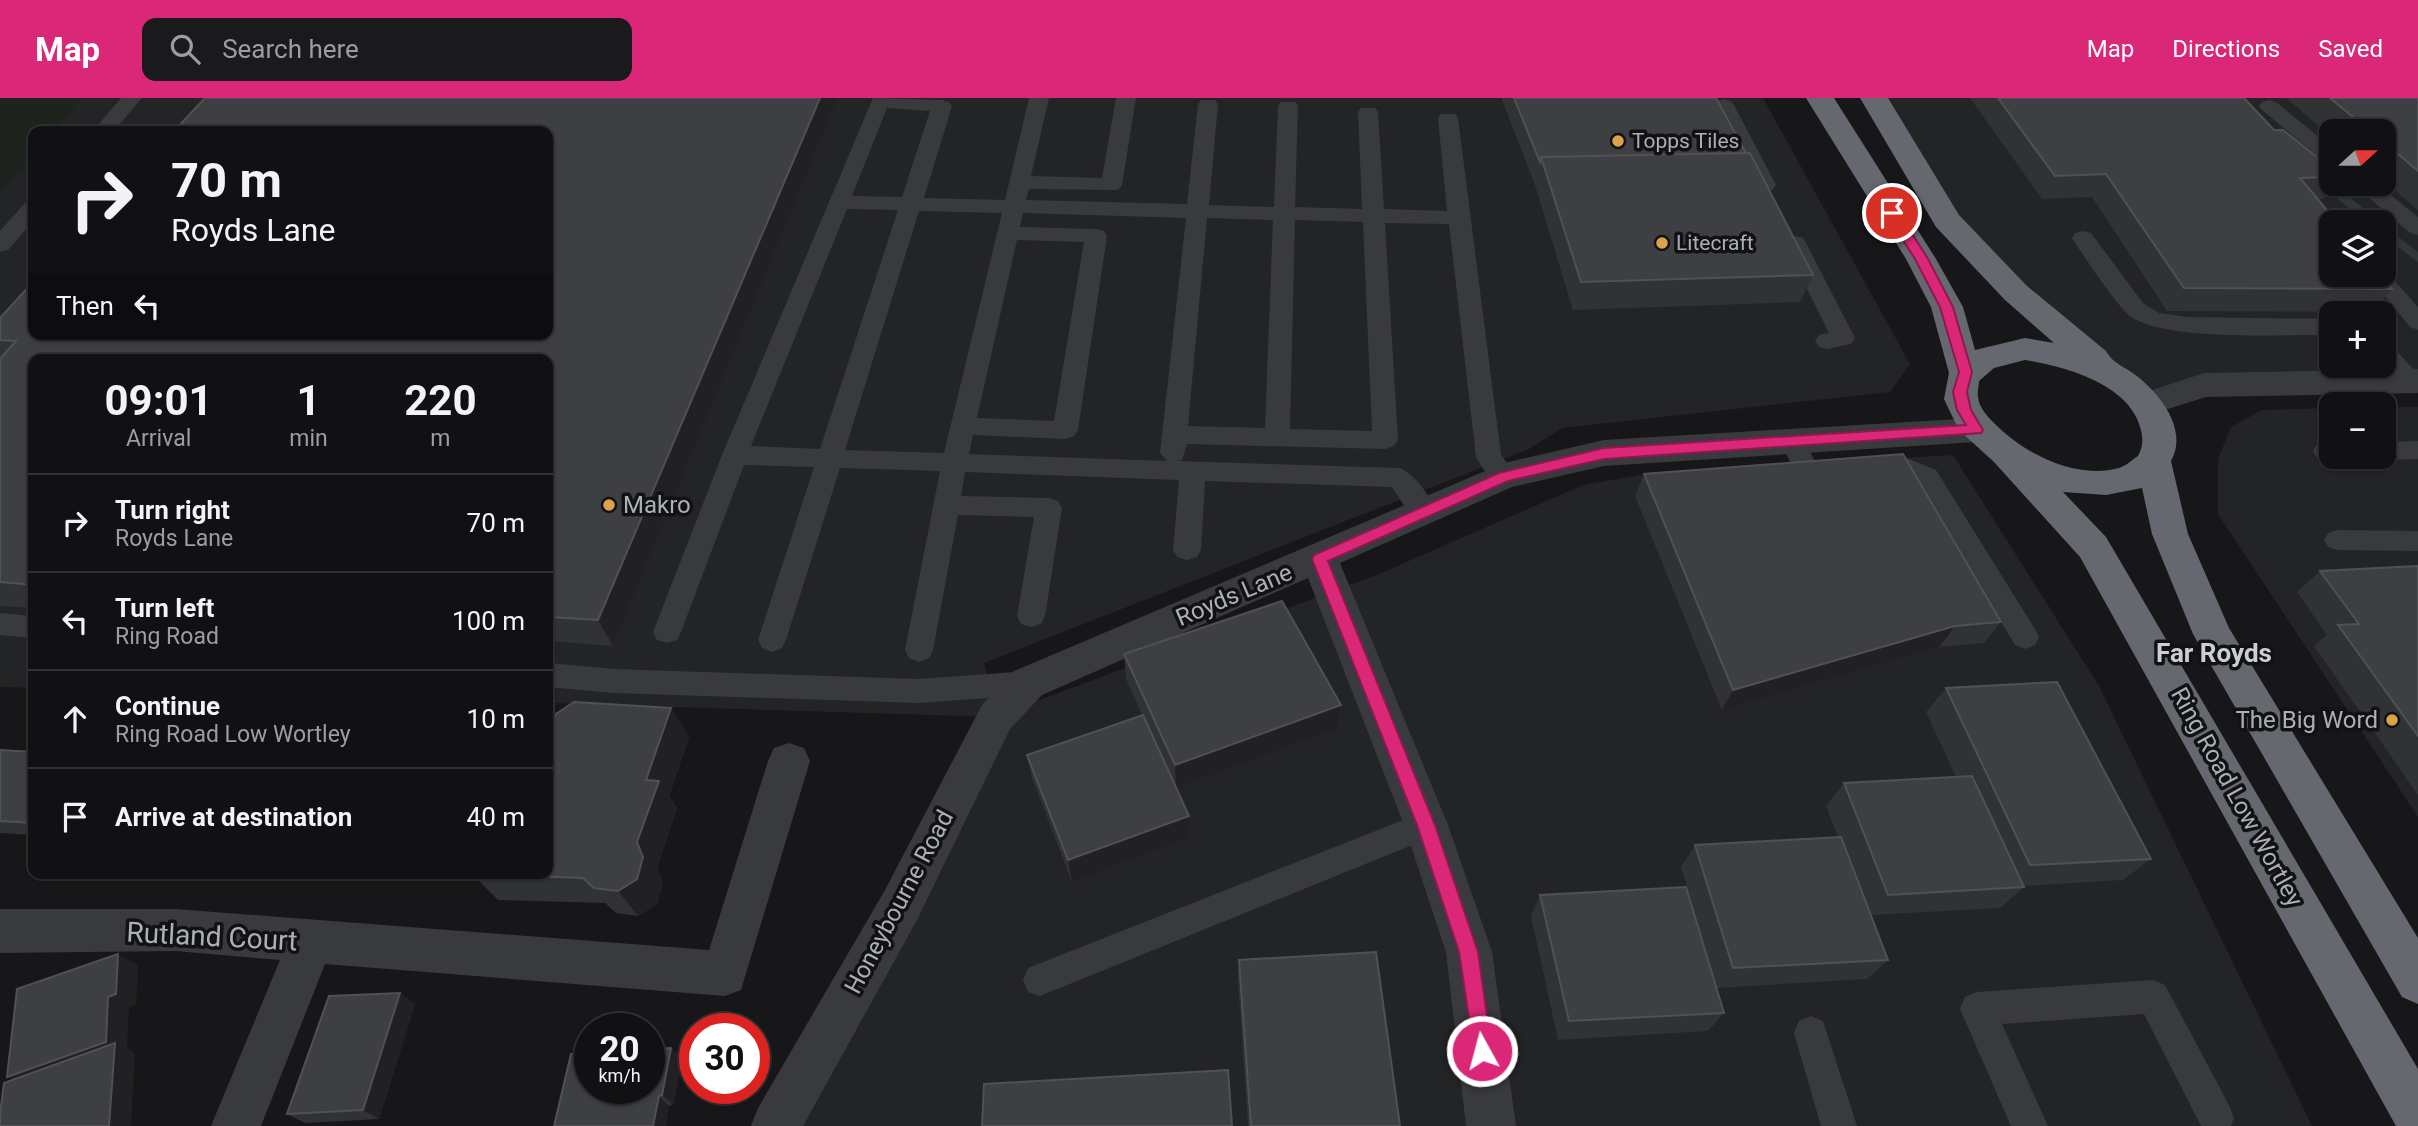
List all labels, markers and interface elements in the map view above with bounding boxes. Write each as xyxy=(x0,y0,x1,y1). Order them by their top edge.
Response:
search box xyxy=(142,18,632,81)
text: Map xyxy=(35,30,100,69)
icon: search xyxy=(166,30,204,68)
text: Search here xyxy=(222,34,359,64)
text: Map xyxy=(2087,35,2134,63)
text: Directions xyxy=(2172,35,2280,63)
text: Saved xyxy=(2318,35,2383,63)
north arrow xyxy=(2319,119,2396,196)
map controls xyxy=(2319,119,2396,469)
place label: Topps Tiles xyxy=(1632,129,1739,153)
marker: Topps Tiles xyxy=(1610,133,1626,149)
text: 70 m xyxy=(171,152,282,209)
icon: right xyxy=(56,154,147,245)
pin xyxy=(1862,183,1922,243)
icon: arrive xyxy=(1873,194,1911,232)
button: layers xyxy=(2319,210,2396,287)
text: Royds Lane xyxy=(171,211,335,249)
place label: Litecraft xyxy=(1676,231,1754,255)
marker: Litecraft xyxy=(1654,235,1670,251)
icon: left xyxy=(128,287,166,325)
text: Then xyxy=(56,291,114,321)
button: + xyxy=(2319,301,2396,378)
text: 09:01 xyxy=(105,376,213,425)
text: 1 xyxy=(296,376,321,425)
text: 220 xyxy=(404,376,477,425)
button: − xyxy=(2319,392,2396,469)
text: Arrival xyxy=(126,425,191,452)
text: min xyxy=(289,425,328,452)
text: m xyxy=(430,425,450,452)
place label: Makro xyxy=(623,491,691,519)
text: Turn right xyxy=(115,495,230,525)
marker: Makro xyxy=(601,497,617,513)
icon: right xyxy=(56,504,94,542)
text: 70 m xyxy=(467,508,525,538)
text: Royds Lane xyxy=(115,525,233,552)
street label: Royds Lane xyxy=(1172,558,1296,632)
text: Turn left xyxy=(115,593,214,623)
icon: left xyxy=(56,602,94,640)
text: 100 m xyxy=(452,606,525,636)
text: Ring Road xyxy=(115,623,219,650)
district label: Far Royds xyxy=(2156,638,2272,668)
street label: Ring Road Low Wortley xyxy=(2165,683,2309,912)
text: Continue xyxy=(115,691,220,721)
icon: ahead xyxy=(56,700,94,738)
text: 10 m xyxy=(467,704,525,734)
place label: The Big Word xyxy=(2236,706,2378,734)
marker: The Big Word xyxy=(2384,712,2400,728)
text: Ring Road Low Wortley xyxy=(115,721,351,748)
icon: arrive xyxy=(56,798,94,836)
text: Arrive at destination xyxy=(115,802,352,832)
text: 40 m xyxy=(467,802,525,832)
street label: Honeybourne Road xyxy=(839,806,959,998)
street label: Rutland Court xyxy=(126,916,298,957)
speed limit sign: 30 xyxy=(679,1013,770,1104)
position arrow xyxy=(1445,1014,1519,1088)
text: 20 xyxy=(599,1029,640,1070)
text: km/h xyxy=(598,1065,641,1086)

